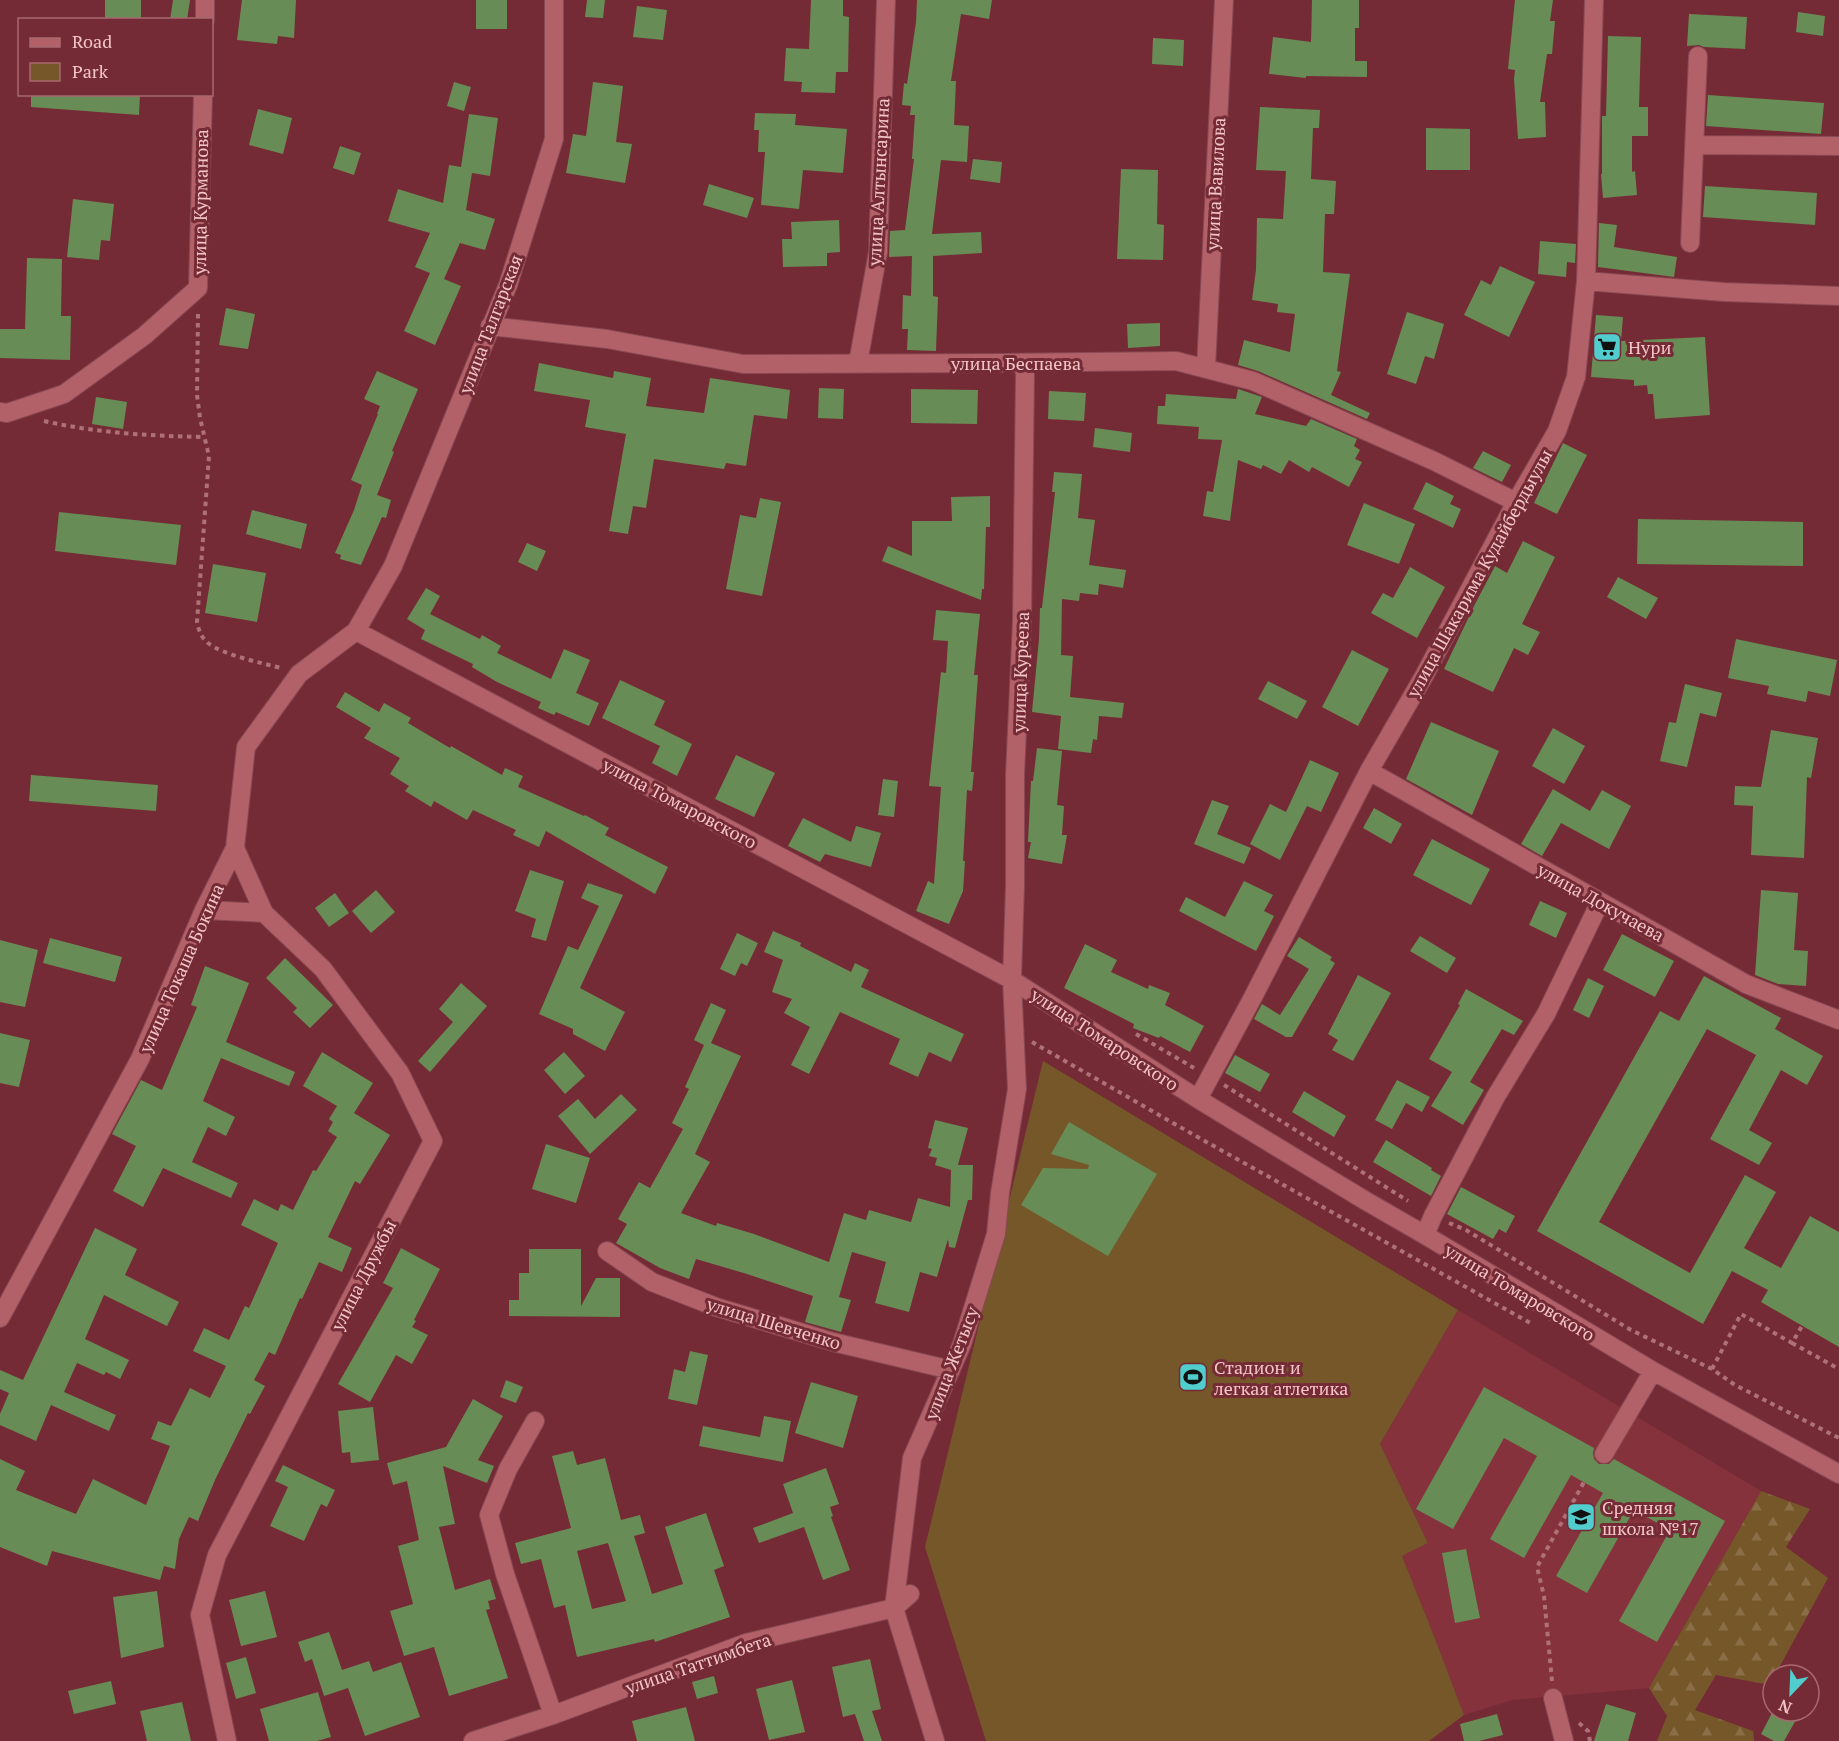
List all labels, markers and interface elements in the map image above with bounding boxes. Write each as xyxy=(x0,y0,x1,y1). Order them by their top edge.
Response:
legend xyxy=(18,18,213,96)
text: Road xyxy=(72,29,112,53)
text: Park xyxy=(72,59,109,83)
street label: улица Алтынсарина xyxy=(862,98,894,267)
street label: улица Вавилова xyxy=(1199,117,1230,252)
street label: улица Курманова xyxy=(187,129,213,276)
street label: улица Талгарская xyxy=(452,251,528,398)
supermarket icon: Нури xyxy=(1591,331,1623,363)
place label: Нури xyxy=(1628,335,1671,359)
street label: улица Беспаева xyxy=(950,351,1081,375)
street label: улица Шакарима Кудайбердыулы xyxy=(1400,445,1557,702)
street label: улица Куреева xyxy=(1006,611,1034,734)
street label: улица Томаровского xyxy=(598,752,761,854)
street label: улица Докучаева xyxy=(1532,857,1669,947)
street label: улица Токаша Бокина xyxy=(132,880,229,1057)
street label: улица Томаровского xyxy=(1026,982,1183,1096)
street label: улица Дружбы xyxy=(324,1215,401,1335)
street label: улица Томаровского xyxy=(1439,1237,1600,1346)
street label: улица Шевченко xyxy=(703,1291,844,1355)
street label: улица Жетысу xyxy=(918,1302,984,1424)
place label: Стадион и легкая атлетика xyxy=(1214,1355,1348,1400)
sports icon: Стадион и легкая атлетика xyxy=(1177,1361,1209,1393)
place label: Средняя школа №17 xyxy=(1602,1495,1699,1540)
school or university icon: Средняя школа №17 xyxy=(1565,1501,1597,1533)
street label: улица Таттимбета xyxy=(621,1627,774,1700)
north arrow xyxy=(1761,1663,1821,1723)
text: N xyxy=(1775,1694,1795,1719)

